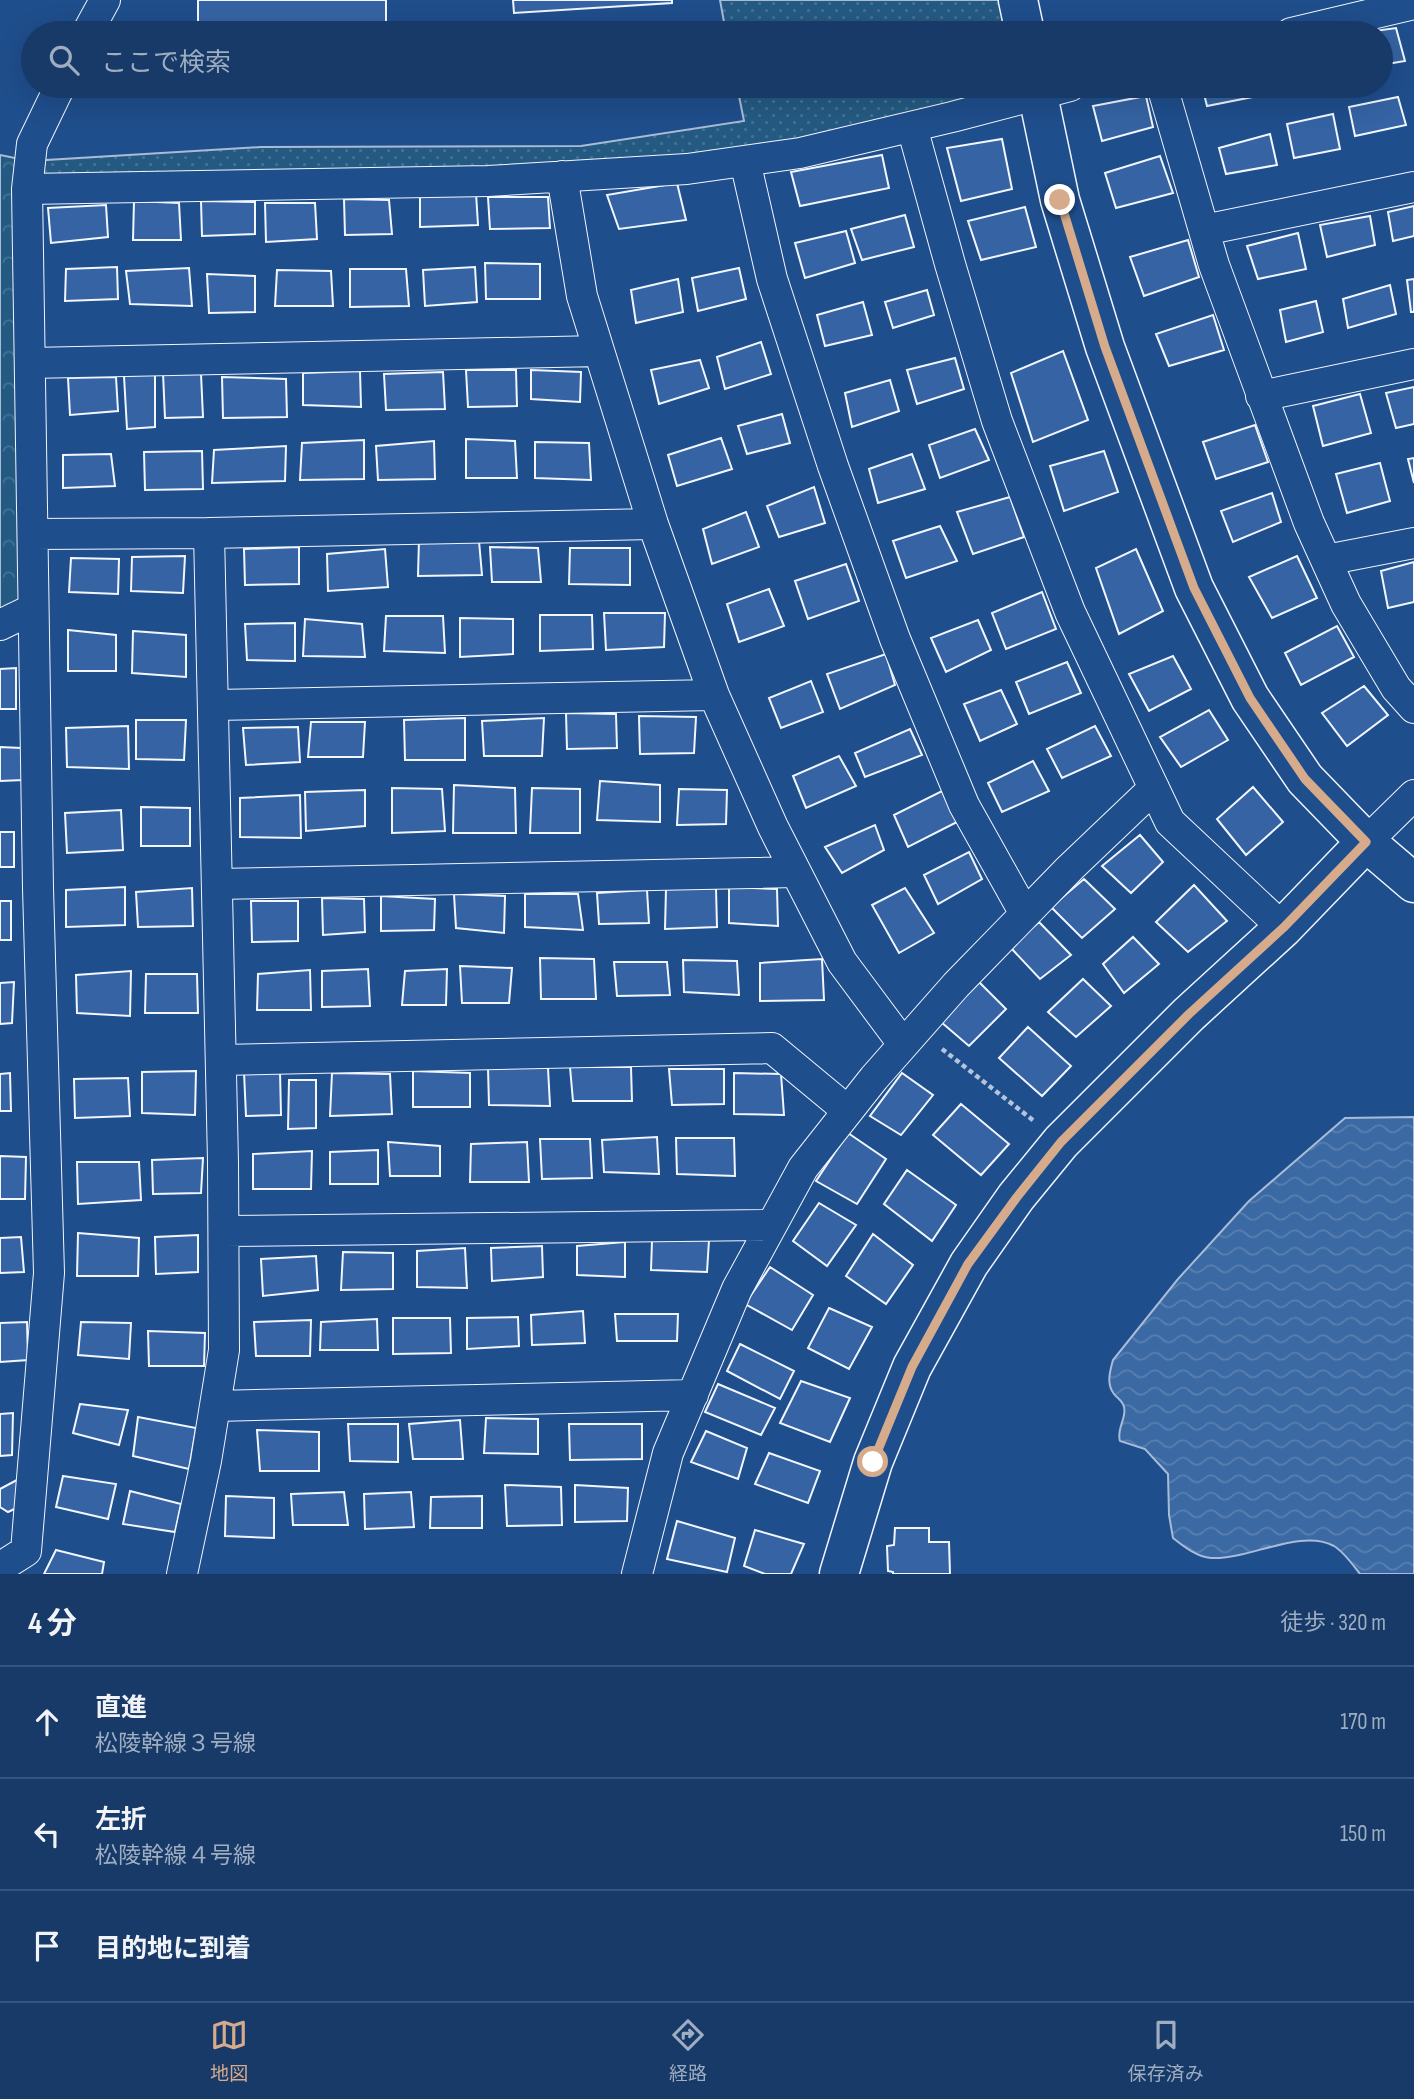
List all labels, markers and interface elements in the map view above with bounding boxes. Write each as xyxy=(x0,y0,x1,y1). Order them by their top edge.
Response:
search box xyxy=(21,21,1393,98)
icon: search xyxy=(45,41,83,79)
text: ここで検索 xyxy=(101,48,231,79)
route end xyxy=(1044,184,1075,215)
route start xyxy=(857,1446,888,1477)
text: 4 分 xyxy=(28,1606,77,1642)
text: 徒歩 · 320 m xyxy=(1280,1609,1386,1637)
text: 直進 xyxy=(95,1693,147,1724)
icon: ahead xyxy=(28,1703,66,1741)
text: 170 m xyxy=(1340,1708,1386,1736)
text: 松陵幹線３号線 xyxy=(95,1730,256,1758)
text: 左折 xyxy=(95,1805,147,1836)
icon: left xyxy=(28,1815,66,1853)
text: 150 m xyxy=(1340,1820,1386,1848)
text: 松陵幹線４号線 xyxy=(95,1842,256,1870)
icon: arrive xyxy=(28,1927,66,1965)
text: 目的地に到着 xyxy=(95,1934,251,1965)
tab: 地図 xyxy=(210,2016,248,2086)
tab: 経路 xyxy=(669,2016,707,2086)
tab: 保存済み xyxy=(1128,2016,1204,2086)

